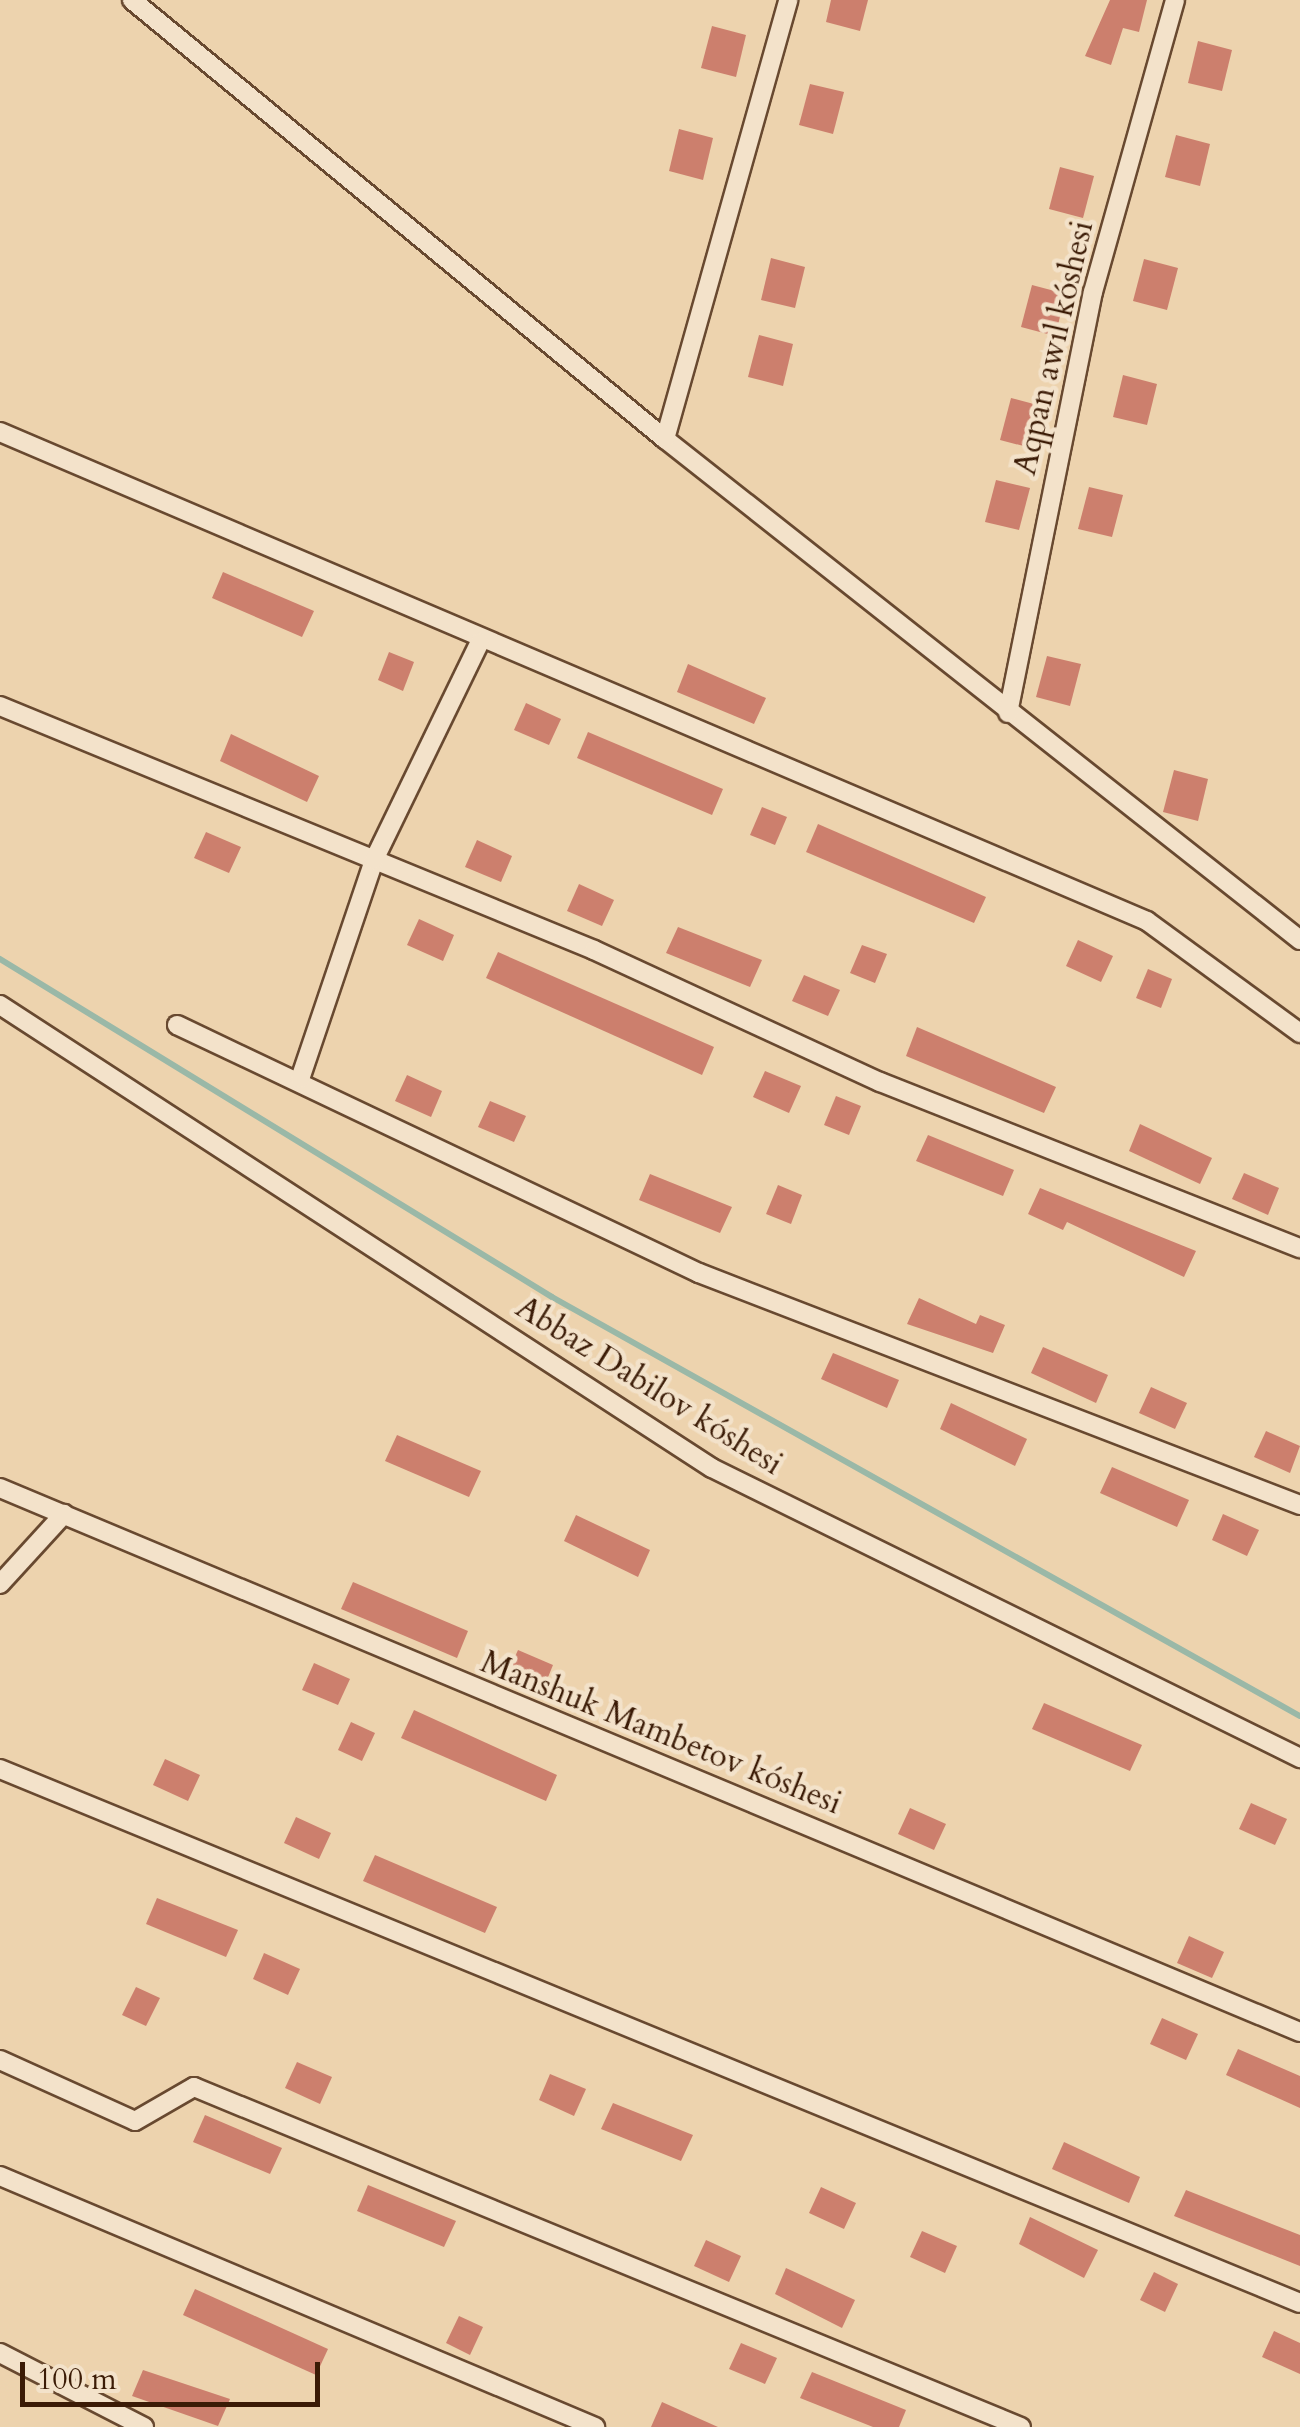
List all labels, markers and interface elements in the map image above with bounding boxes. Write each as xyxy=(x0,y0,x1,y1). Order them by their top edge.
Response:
street label: Aqpan awıl kóshesi xyxy=(1006,217,1102,479)
street label: Abbaz Dabilov kóshesi xyxy=(509,1288,789,1484)
street label: Manshuk Mambetov kóshesi xyxy=(475,1643,847,1823)
scale bar xyxy=(25,2342,325,2404)
text: 100 m xyxy=(37,2359,117,2400)

